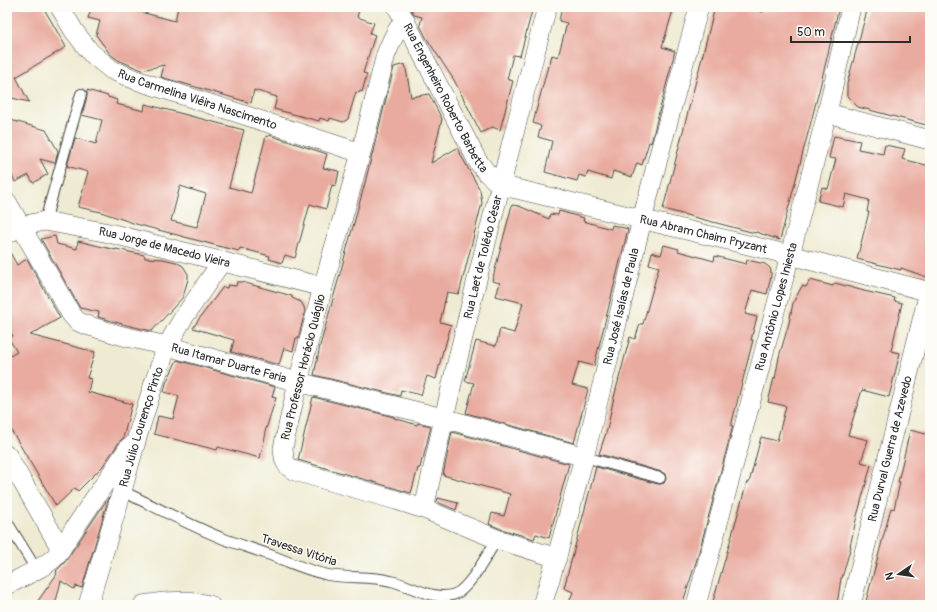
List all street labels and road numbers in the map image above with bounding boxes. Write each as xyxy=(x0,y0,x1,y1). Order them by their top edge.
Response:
street label: Rua Engenheiro Roberto Barbetta xyxy=(400,21,491,176)
street label: Rua Carmelina Viêira Nascimento xyxy=(115,66,279,133)
street label: Rua Laet de Tolêdo César xyxy=(461,193,506,320)
street label: Rua Abram Chaim Pryzant xyxy=(638,212,769,257)
street label: Rua Jorge de Macedo Vieira xyxy=(97,224,232,271)
street label: Rua Antônio Lopes Iniesta xyxy=(752,241,801,372)
street label: Rua José Isaías de Paula xyxy=(600,246,643,366)
street label: Rua Professor Horácio Quáglio xyxy=(278,292,329,442)
street label: Rua Itamar Duarte Faria xyxy=(169,341,289,387)
street label: Rua Júlio Lourenço Pinto xyxy=(116,364,167,489)
street label: Rua Durval Guerra de Azevedo xyxy=(865,374,916,523)
street label: Travessa Vitória xyxy=(259,531,339,570)

